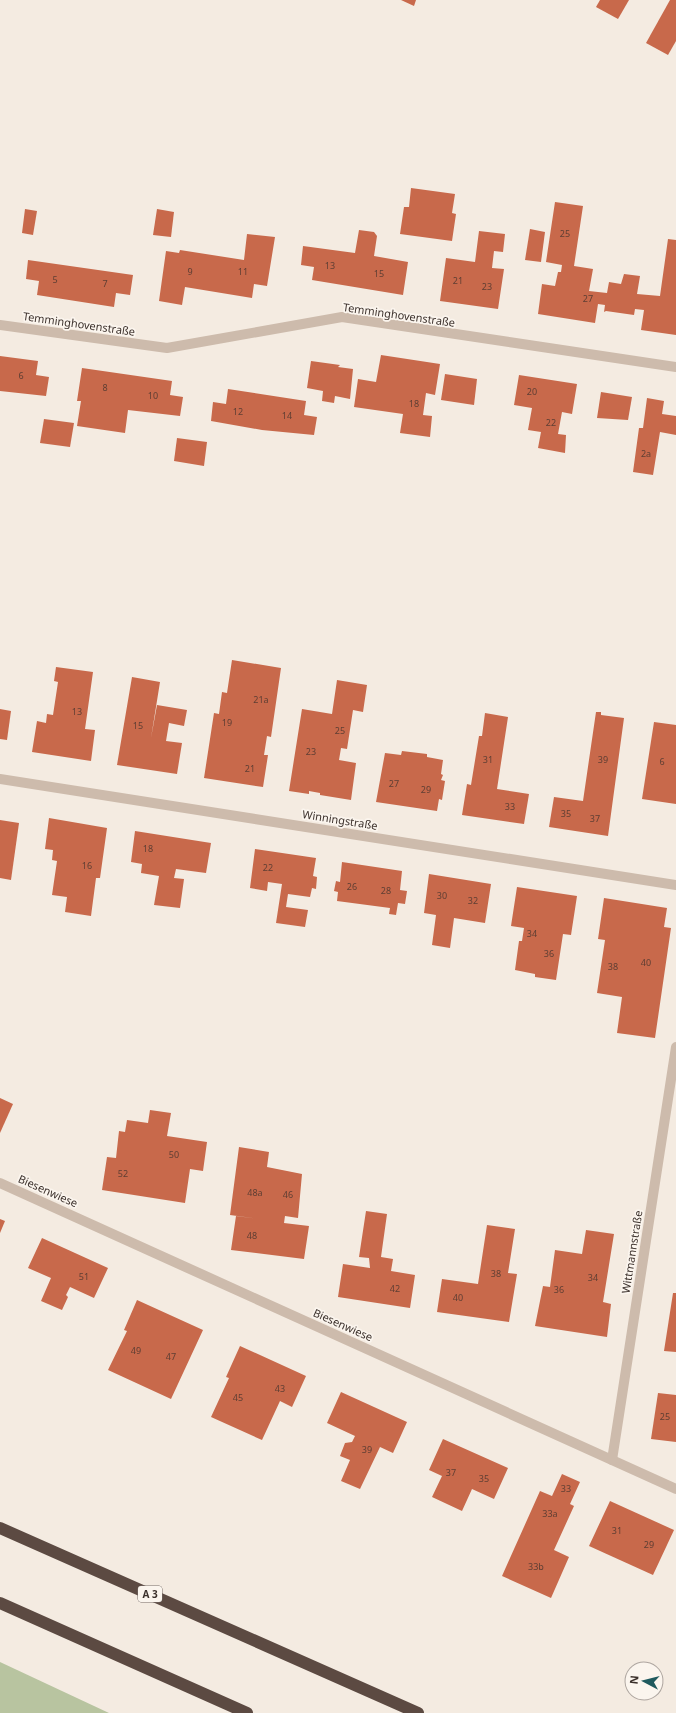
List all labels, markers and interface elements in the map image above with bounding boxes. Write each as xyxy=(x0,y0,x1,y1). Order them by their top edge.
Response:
house number: 25 xyxy=(560,227,570,240)
house number: 13 xyxy=(325,259,335,272)
house number: 9 xyxy=(187,265,193,278)
house number: 11 xyxy=(238,265,248,278)
house number: 15 xyxy=(374,267,384,280)
house number: 5 xyxy=(52,273,58,286)
house number: 21 xyxy=(453,274,463,287)
house number: 7 xyxy=(102,277,108,290)
house number: 23 xyxy=(482,280,492,293)
house number: 27 xyxy=(583,292,593,305)
street label: Temminghovenstraße xyxy=(342,299,456,330)
street label: Temminghovenstraße xyxy=(22,308,136,339)
house number: 6 xyxy=(18,369,24,382)
house number: 8 xyxy=(102,381,108,394)
house number: 20 xyxy=(527,385,537,398)
house number: 10 xyxy=(148,389,158,402)
house number: 18 xyxy=(409,397,419,410)
house number: 12 xyxy=(233,405,243,418)
house number: 14 xyxy=(282,409,292,422)
house number: 22 xyxy=(546,416,556,429)
house number: 2a xyxy=(641,447,651,460)
house number: 21a xyxy=(253,693,269,706)
house number: 13 xyxy=(72,705,82,718)
house number: 19 xyxy=(222,716,232,729)
house number: 15 xyxy=(133,719,143,732)
house number: 25 xyxy=(335,724,345,737)
house number: 23 xyxy=(306,745,316,758)
house number: 31 xyxy=(483,753,493,766)
house number: 39 xyxy=(598,753,608,766)
house number: 6 xyxy=(659,755,665,768)
house number: 21 xyxy=(245,762,255,775)
house number: 27 xyxy=(389,777,399,790)
house number: 29 xyxy=(421,783,431,796)
house number: 33 xyxy=(505,800,515,813)
street label: Winningstraße xyxy=(301,806,379,833)
house number: 35 xyxy=(561,807,571,820)
house number: 37 xyxy=(590,812,600,825)
house number: 18 xyxy=(143,842,153,855)
house number: 16 xyxy=(82,859,92,872)
house number: 22 xyxy=(263,861,273,874)
house number: 26 xyxy=(347,880,357,893)
house number: 28 xyxy=(381,884,391,897)
house number: 30 xyxy=(437,889,447,902)
house number: 32 xyxy=(468,894,478,907)
house number: 34 xyxy=(527,927,537,940)
house number: 36 xyxy=(544,947,554,960)
house number: 40 xyxy=(641,956,651,969)
house number: 38 xyxy=(608,960,618,973)
house number: 50 xyxy=(169,1148,179,1161)
house number: 52 xyxy=(118,1167,128,1180)
street label: Biesenwiese xyxy=(16,1171,80,1210)
house number: 48a xyxy=(247,1186,263,1199)
house number: 46 xyxy=(283,1188,293,1201)
street label: Wittmannstraße xyxy=(618,1209,645,1295)
house number: 48 xyxy=(247,1229,257,1242)
house number: 38 xyxy=(491,1267,501,1280)
house number: 51 xyxy=(79,1270,89,1283)
house number: 34 xyxy=(588,1271,598,1284)
house number: 42 xyxy=(390,1282,400,1295)
house number: 36 xyxy=(554,1283,564,1296)
house number: 40 xyxy=(453,1291,463,1304)
street label: Biesenwiese xyxy=(311,1305,375,1344)
house number: 49 xyxy=(131,1344,141,1357)
house number: 47 xyxy=(166,1350,176,1363)
house number: 43 xyxy=(275,1382,285,1395)
house number: 45 xyxy=(233,1391,243,1404)
house number: 25 xyxy=(660,1410,670,1423)
house number: 39 xyxy=(362,1443,372,1456)
house number: 37 xyxy=(446,1466,456,1479)
house number: 35 xyxy=(479,1472,489,1485)
house number: 33 xyxy=(561,1482,571,1495)
house number: 33a xyxy=(542,1507,558,1520)
house number: 31 xyxy=(612,1524,622,1537)
house number: 29 xyxy=(644,1538,654,1551)
house number: 33b xyxy=(528,1560,544,1573)
road number: A 3 xyxy=(138,1586,162,1602)
north arrow xyxy=(624,1661,664,1701)
text: N xyxy=(626,1674,642,1685)

